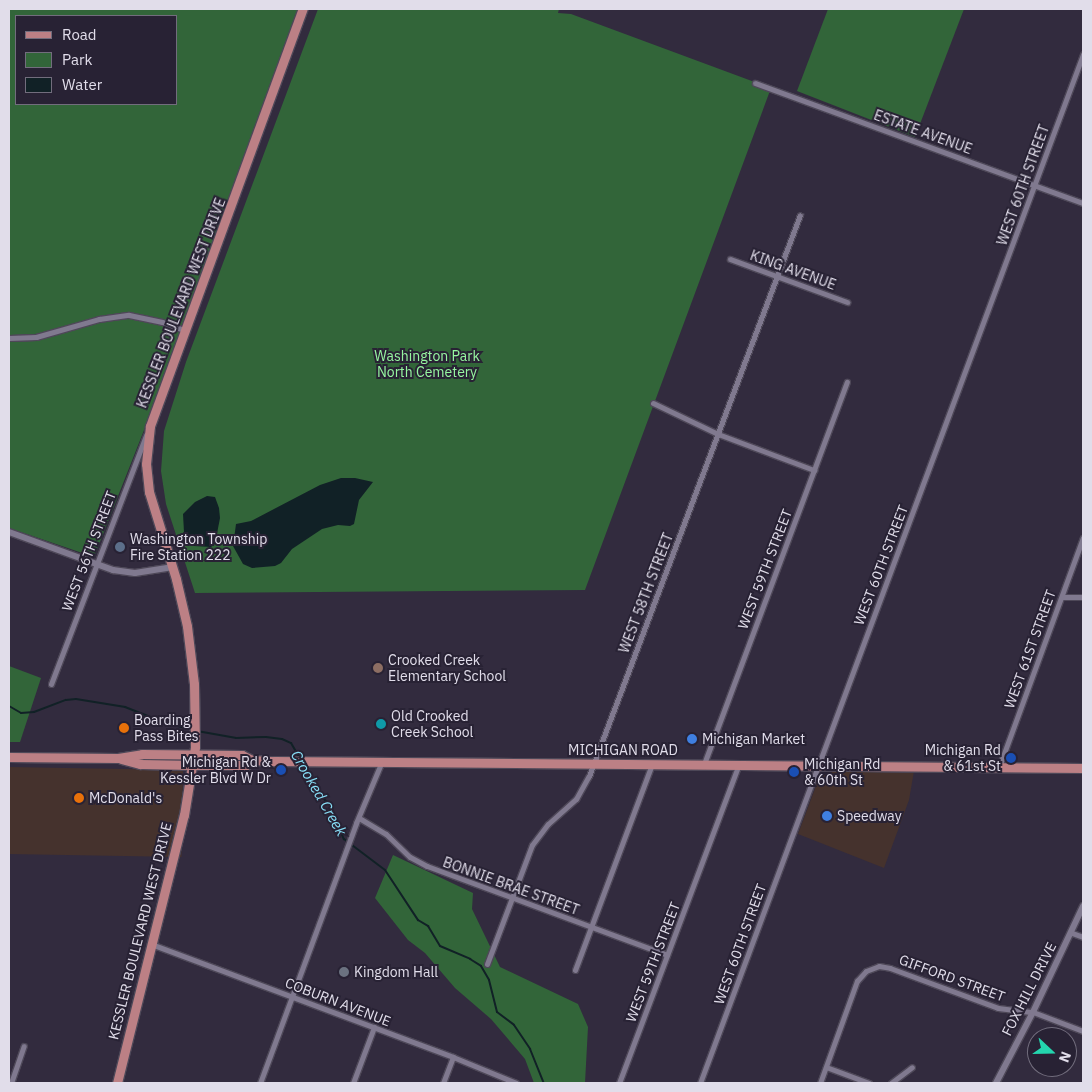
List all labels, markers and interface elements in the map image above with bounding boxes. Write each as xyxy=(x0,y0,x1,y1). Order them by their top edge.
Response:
legend xyxy=(15,15,178,105)
text: Road xyxy=(62,25,97,44)
text: Park xyxy=(62,50,92,69)
text: Water xyxy=(62,75,102,94)
street label: ESTATE AVENUE xyxy=(872,106,974,158)
street label: WEST 60TH STREET xyxy=(993,122,1053,248)
street label: KESSLER BOULEVARD WEST DRIVE xyxy=(133,196,229,410)
street label: KING AVENUE xyxy=(748,247,838,293)
park label: Washington Park North Cemetery xyxy=(374,348,480,381)
street label: WEST 56TH STREET xyxy=(58,489,120,613)
street label: WEST 60TH STREET xyxy=(850,503,912,627)
street label: WEST 59TH STREET xyxy=(734,507,796,631)
place label: Washington Township Fire Station 222 xyxy=(130,531,267,564)
street label: WEST 58TH STREET xyxy=(615,531,677,655)
marker: Washington Township Fire Station 222 xyxy=(114,541,126,553)
street label: WEST 61ST STREET xyxy=(1001,587,1059,711)
place label: Crooked Creek Elementary School xyxy=(388,652,506,684)
marker: Crooked Creek Elementary School xyxy=(372,662,384,674)
place label: Old Crooked Creek School xyxy=(391,708,473,740)
place label: Boarding Pass Bites xyxy=(134,712,199,744)
marker: Old Crooked Creek School xyxy=(375,718,387,730)
marker: Boarding Pass Bites xyxy=(118,722,130,734)
place label: Michigan Market xyxy=(702,731,805,747)
marker: Michigan Market xyxy=(686,733,698,745)
street label: MICHIGAN ROAD xyxy=(568,742,678,758)
place label: Michigan Rd & 61st St xyxy=(925,742,1001,774)
water label: Crooked Creek xyxy=(287,747,351,839)
marker: Michigan Rd & 61st St xyxy=(1005,752,1017,764)
place label: Michigan Rd & Kessler Blvd W Dr xyxy=(160,754,271,786)
place label: Michigan Rd & 60th St xyxy=(804,756,880,789)
marker: Michigan Rd & Kessler Blvd W Dr xyxy=(275,764,287,776)
marker: Michigan Rd & 60th St xyxy=(788,766,800,778)
place label: McDonald's xyxy=(89,790,162,806)
marker: McDonald's xyxy=(73,792,85,804)
place label: Speedway xyxy=(837,808,902,824)
marker: Speedway xyxy=(821,810,833,822)
street label: KESSLER BOULEVARD WEST DRIVE xyxy=(105,821,175,1041)
street label: BONNIE BRAE STREET xyxy=(441,854,581,918)
street label: WEST 60TH STREET xyxy=(710,881,770,1007)
street label: WEST 59TH STREET xyxy=(622,900,684,1024)
street label: FOX HILL DRIVE xyxy=(998,939,1060,1039)
street label: GIFFORD STREET xyxy=(897,951,1007,1005)
place label: Kingdom Hall xyxy=(354,964,438,980)
marker: Kingdom Hall xyxy=(338,966,350,978)
street label: COBURN AVENUE xyxy=(283,974,393,1030)
north arrow xyxy=(1027,1027,1077,1077)
text: N xyxy=(1055,1049,1075,1065)

